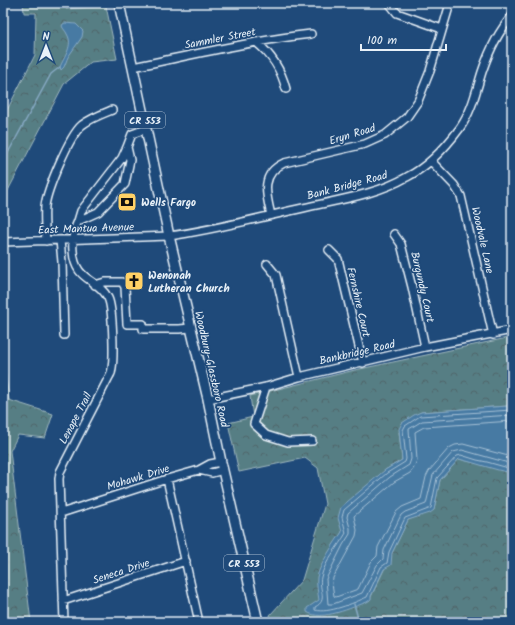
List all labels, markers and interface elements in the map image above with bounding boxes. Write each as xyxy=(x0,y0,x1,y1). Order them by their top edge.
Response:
street label: Sammler Street xyxy=(183,23,258,55)
north arrow xyxy=(26,26,66,66)
scale bar xyxy=(361,26,446,52)
text: N xyxy=(43,28,50,46)
text: 100 m xyxy=(367,31,398,50)
road number: CR 553 xyxy=(125,112,165,128)
street label: Eryn Road xyxy=(327,119,378,151)
street label: Bank Bridge Road xyxy=(305,166,390,205)
bank icon: Wells Fargo xyxy=(116,191,138,213)
place label: Wells Fargo xyxy=(141,194,196,212)
street label: Woodvale Lane xyxy=(466,205,498,275)
street label: East Mantua Avenue xyxy=(38,218,134,240)
street label: Burgundy Court xyxy=(405,250,439,325)
street label: Fernshire Court xyxy=(341,266,375,340)
place label: Wenonah Lutheran Church xyxy=(148,267,230,298)
church icon: Wenonah Lutheran Church xyxy=(123,270,145,292)
street label: Woodbury-Glassboro Road xyxy=(189,309,233,430)
street label: Bankbridge Road xyxy=(318,335,397,370)
street label: Lenape Trail xyxy=(55,389,97,448)
street label: Mohawk Drive xyxy=(105,460,172,496)
street label: Seneca Drive xyxy=(90,554,152,590)
road number: CR 553 xyxy=(224,555,264,571)

